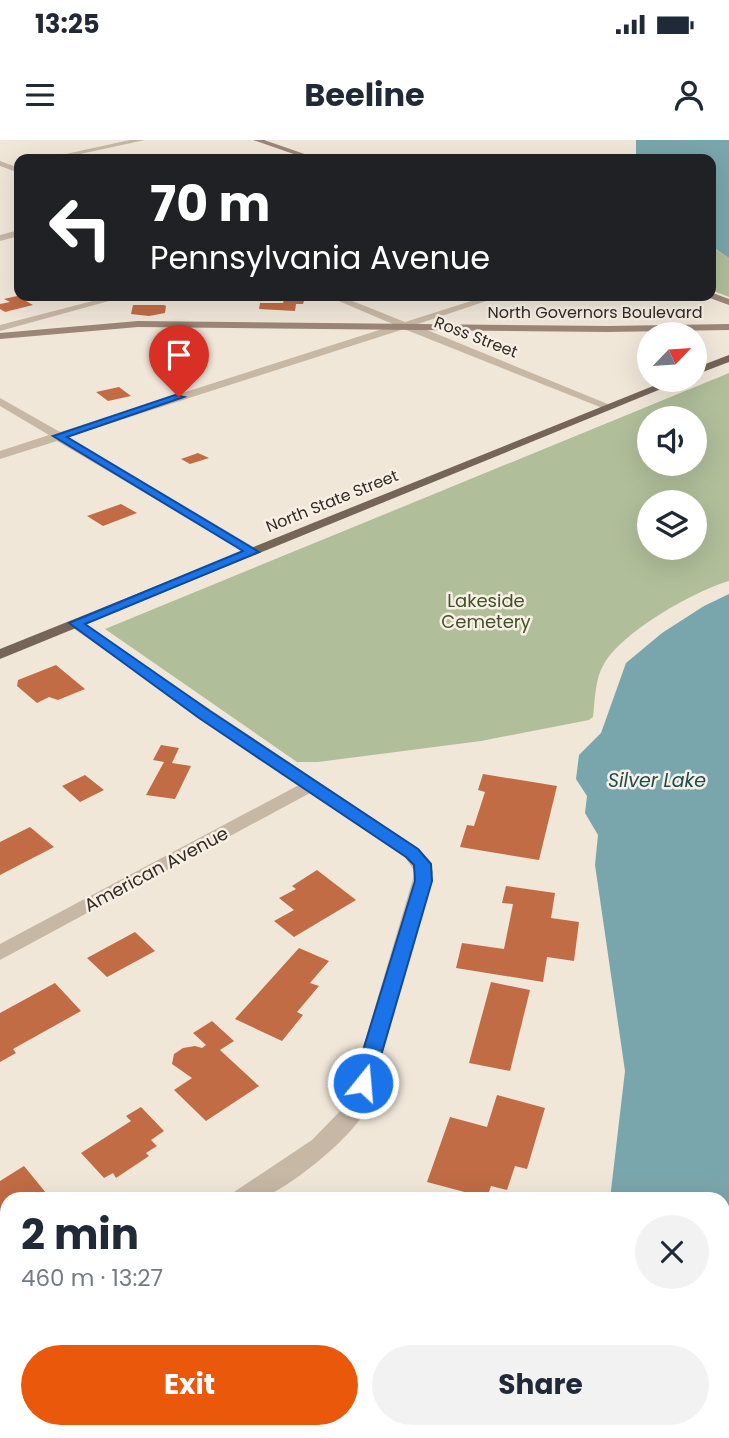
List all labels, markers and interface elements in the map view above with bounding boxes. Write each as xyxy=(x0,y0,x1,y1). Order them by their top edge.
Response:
text: 13:25 xyxy=(35,6,100,42)
text: Beeline xyxy=(304,72,425,117)
icon: menu xyxy=(21,76,59,114)
icon: person xyxy=(670,76,708,114)
text: 70 m xyxy=(150,170,270,238)
icon: left xyxy=(35,182,126,273)
text: Pennsylvania Avenue xyxy=(150,235,490,280)
street label: North Governors Boulevard xyxy=(487,301,703,324)
street label: Ross Street xyxy=(431,311,521,364)
north arrow xyxy=(637,322,707,392)
map controls xyxy=(637,322,707,560)
pin xyxy=(149,325,209,397)
icon: arrive xyxy=(160,336,198,374)
button: sound xyxy=(637,406,707,476)
street label: North State Street xyxy=(262,464,402,538)
button: layers xyxy=(637,490,707,560)
park label: Lakeside Cemetery xyxy=(441,588,531,634)
water label: Silver Lake xyxy=(608,767,706,794)
street label: American Avenue xyxy=(80,820,232,918)
position arrow xyxy=(326,1046,400,1120)
text: 2 min xyxy=(21,1205,139,1264)
button: close xyxy=(635,1215,709,1289)
text: 460 m · 13:27 xyxy=(21,1262,163,1294)
button: Exit xyxy=(21,1345,358,1425)
button: Share xyxy=(372,1345,709,1425)

